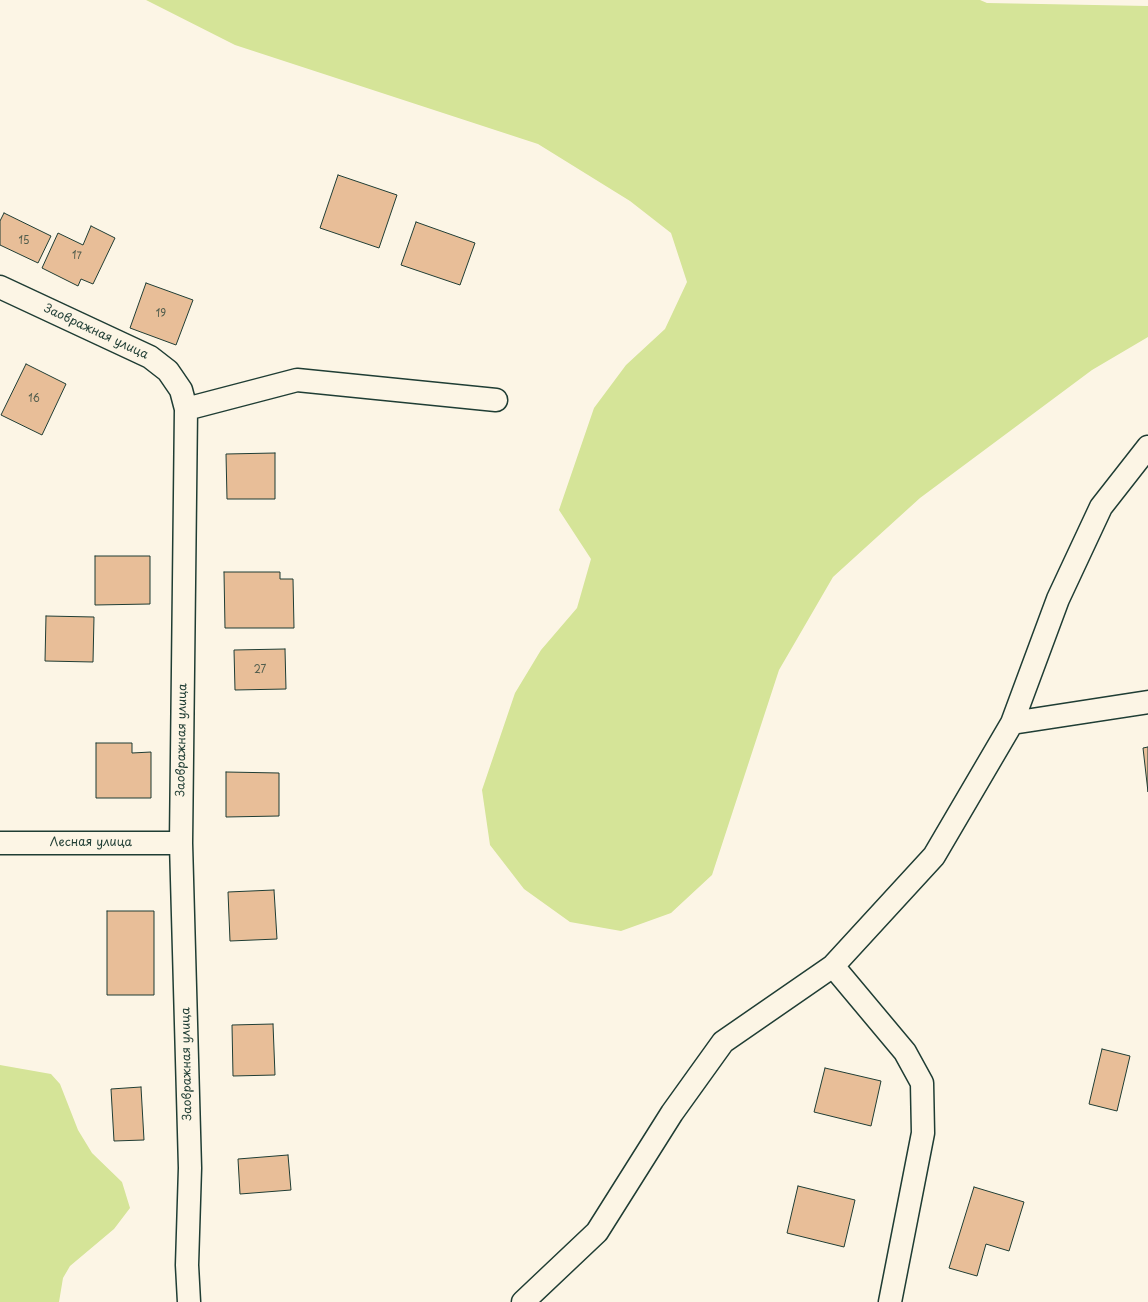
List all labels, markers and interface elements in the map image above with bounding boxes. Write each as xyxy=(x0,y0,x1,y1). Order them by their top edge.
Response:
house number: 15 xyxy=(19,235,29,247)
house number: 17 xyxy=(72,250,82,262)
street label: Заовражная улица xyxy=(42,302,150,362)
house number: 19 xyxy=(156,308,166,320)
house number: 16 xyxy=(28,393,40,405)
house number: 27 xyxy=(254,664,266,676)
street label: Заовражная улица xyxy=(174,683,190,797)
street label: Лесная улица xyxy=(50,836,132,850)
street label: Заовражная улица xyxy=(179,1007,195,1121)

